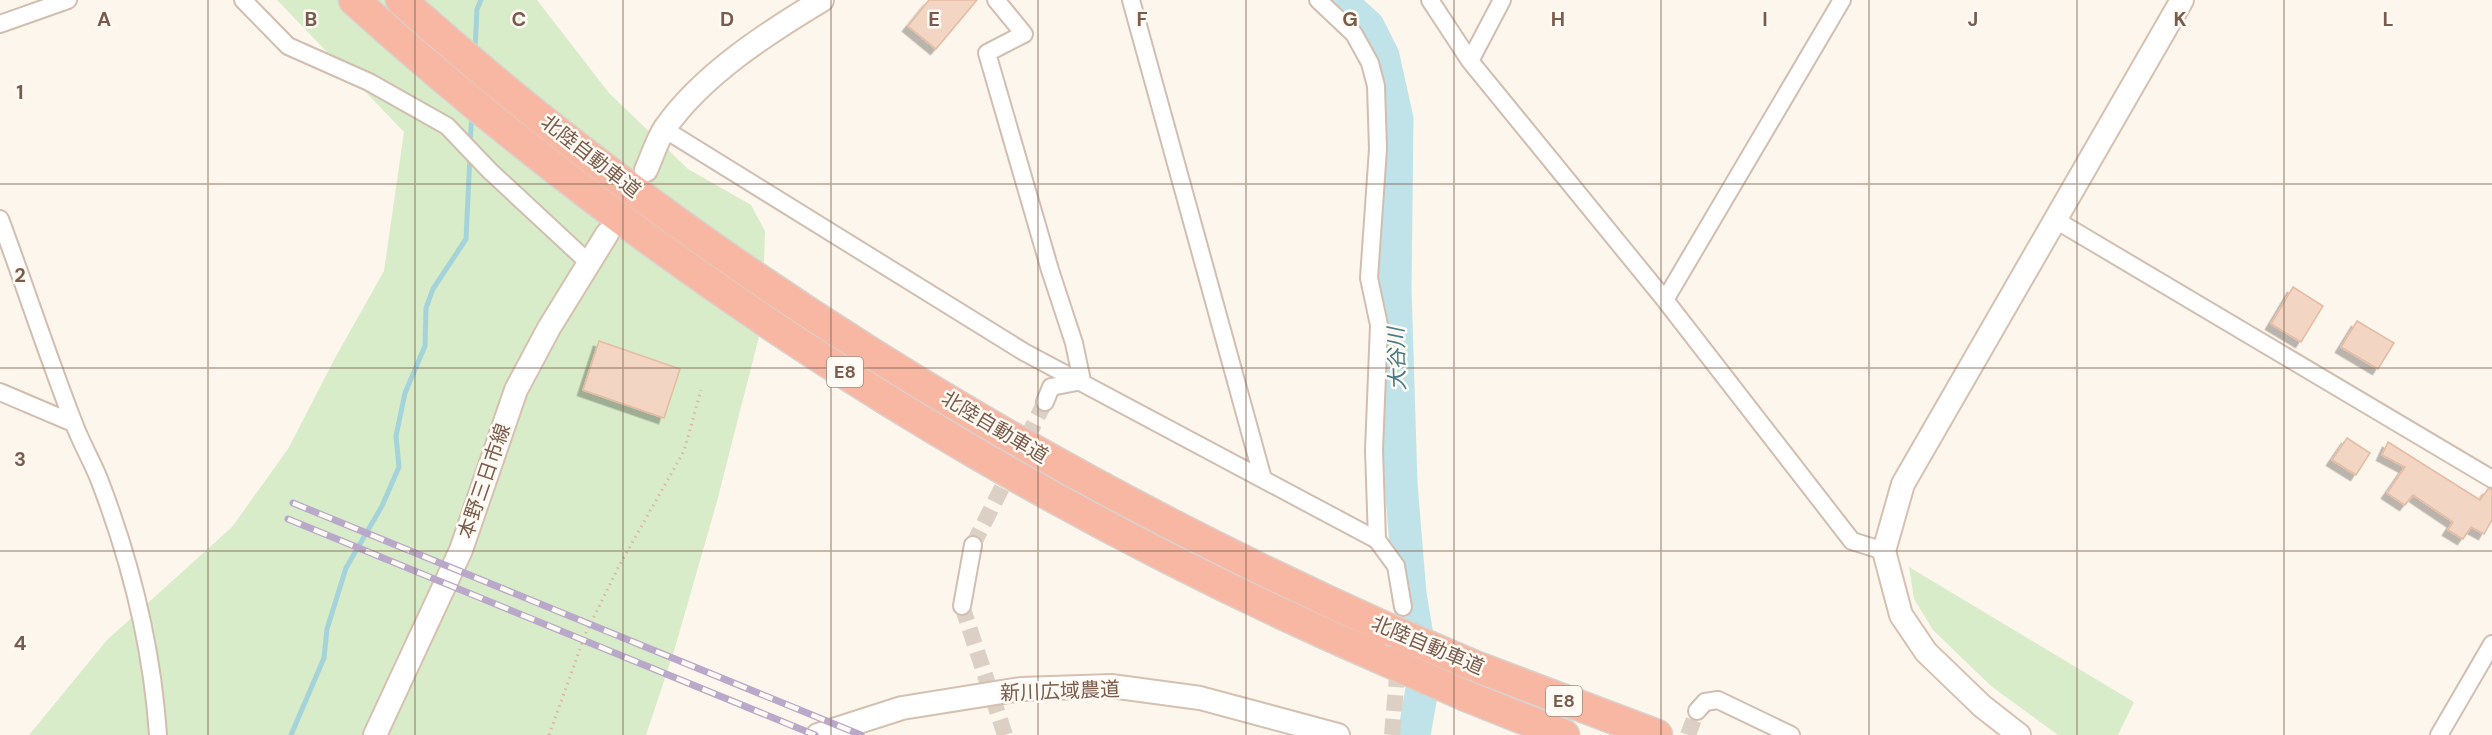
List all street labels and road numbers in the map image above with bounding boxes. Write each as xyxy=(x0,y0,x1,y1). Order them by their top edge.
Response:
street label: 北陸自動車道 xyxy=(536,109,646,203)
road number: E8 xyxy=(827,357,863,387)
street label: 北陸自動車道 xyxy=(937,385,1053,469)
street label: 本野三日市線 xyxy=(452,420,516,542)
street label: 北陸自動車道 xyxy=(1368,610,1488,680)
street label: 新川広域農道 xyxy=(1000,676,1120,706)
road number: E8 xyxy=(1546,686,1582,716)

